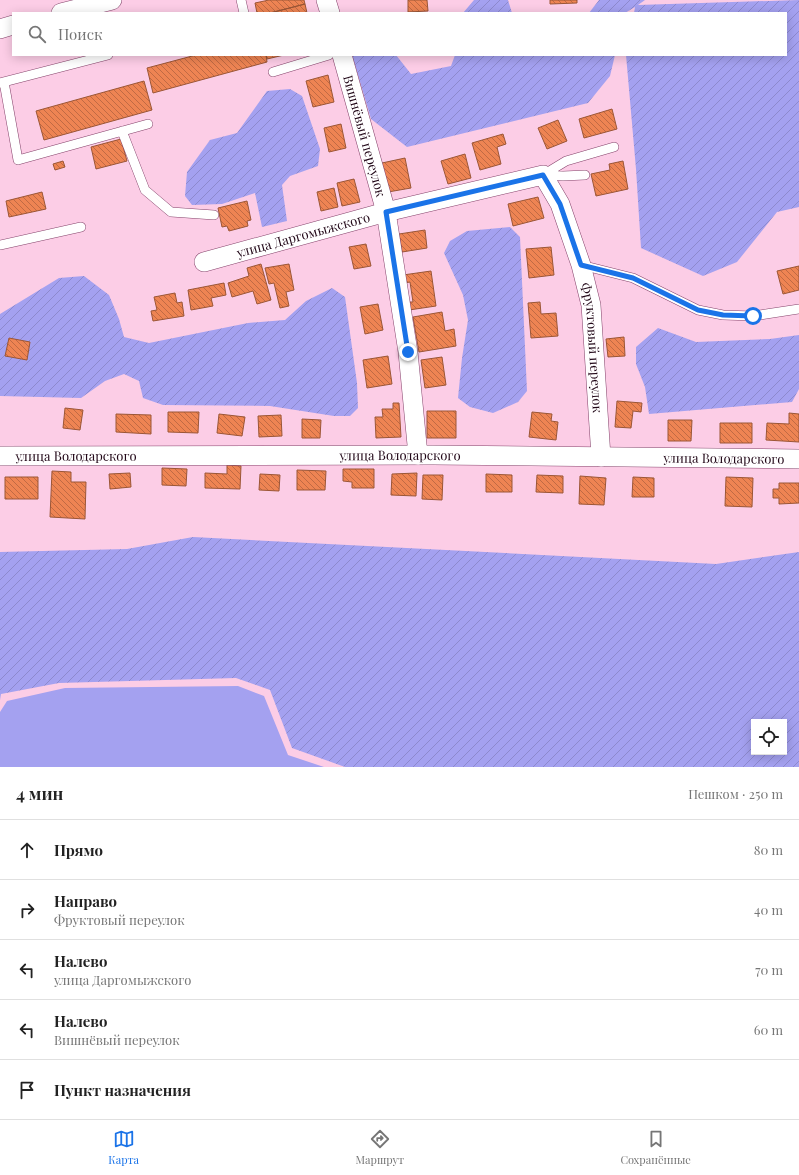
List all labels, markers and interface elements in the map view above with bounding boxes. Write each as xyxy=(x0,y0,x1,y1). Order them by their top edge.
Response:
search box xyxy=(12,12,787,56)
icon: search xyxy=(26,23,48,45)
text: Поиск xyxy=(58,24,103,44)
street label: Вишнёвый переулок xyxy=(340,73,390,199)
street label: улица Даргомыжского xyxy=(234,208,372,261)
street label: Фруктовый переулок xyxy=(578,281,607,414)
route start xyxy=(744,307,762,325)
route end xyxy=(399,343,417,361)
street label: улица Володарского xyxy=(338,446,461,463)
street label: улица Володарского xyxy=(14,447,137,464)
street label: улица Володарского xyxy=(662,449,785,467)
map controls xyxy=(751,719,787,755)
button: locate xyxy=(751,719,787,755)
text: 4 мин xyxy=(16,782,63,804)
text: Пешком · 250 m xyxy=(688,785,783,802)
icon: ahead xyxy=(16,839,38,861)
text: Прямо xyxy=(54,840,103,860)
text: 80 m xyxy=(754,841,783,858)
text: Направо xyxy=(54,891,117,911)
icon: right xyxy=(16,899,38,921)
text: 40 m xyxy=(754,901,783,918)
text: Фруктовый переулок xyxy=(54,911,185,928)
text: Налево xyxy=(54,951,107,971)
icon: left xyxy=(16,959,38,981)
text: 70 m xyxy=(755,961,783,978)
text: улица Даргомыжского xyxy=(54,971,191,988)
text: Налево xyxy=(54,1011,107,1031)
icon: left xyxy=(16,1019,38,1041)
text: 60 m xyxy=(754,1021,783,1038)
text: Вишнёвый переулок xyxy=(54,1031,180,1048)
icon: arrive xyxy=(16,1079,38,1101)
text: Пункт назначения xyxy=(54,1080,191,1100)
tab: Карта xyxy=(108,1128,139,1167)
tab: Маршрут xyxy=(356,1128,404,1167)
tab: Сохранённые xyxy=(621,1128,691,1167)

